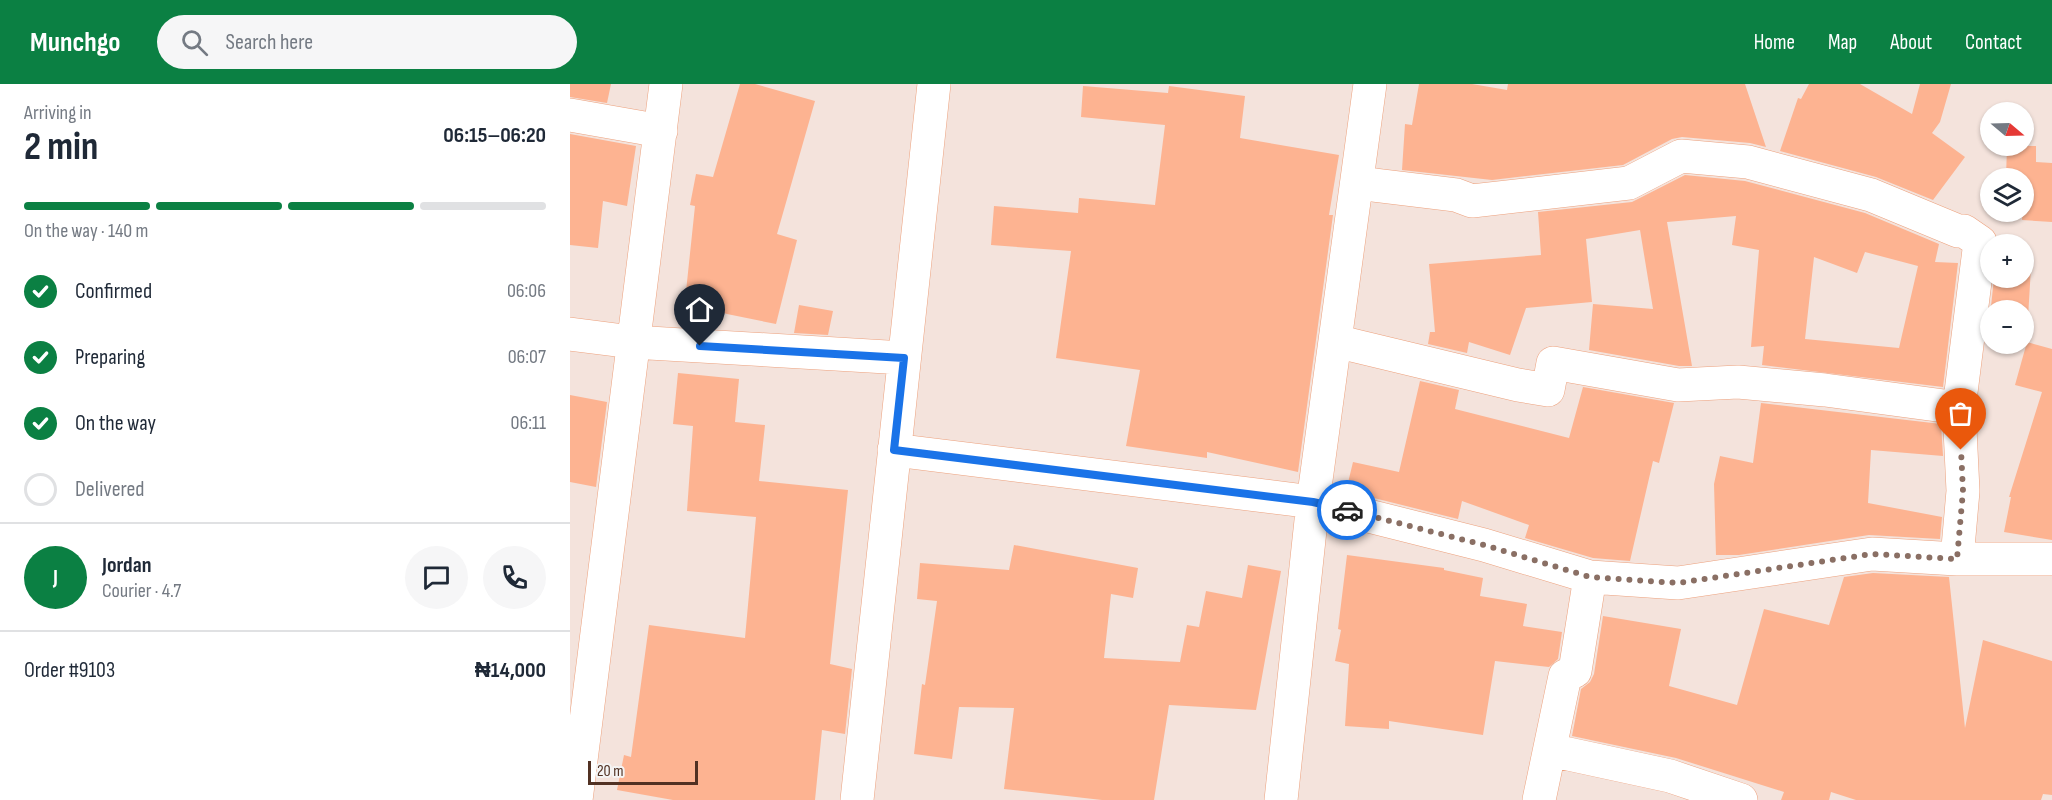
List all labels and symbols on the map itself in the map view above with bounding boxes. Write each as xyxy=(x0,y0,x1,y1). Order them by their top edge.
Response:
north arrow xyxy=(1980,102,2034,156)
pin xyxy=(674,284,725,346)
pin xyxy=(1935,388,1986,450)
courier xyxy=(1317,480,1377,540)
scale bar xyxy=(588,758,698,786)

